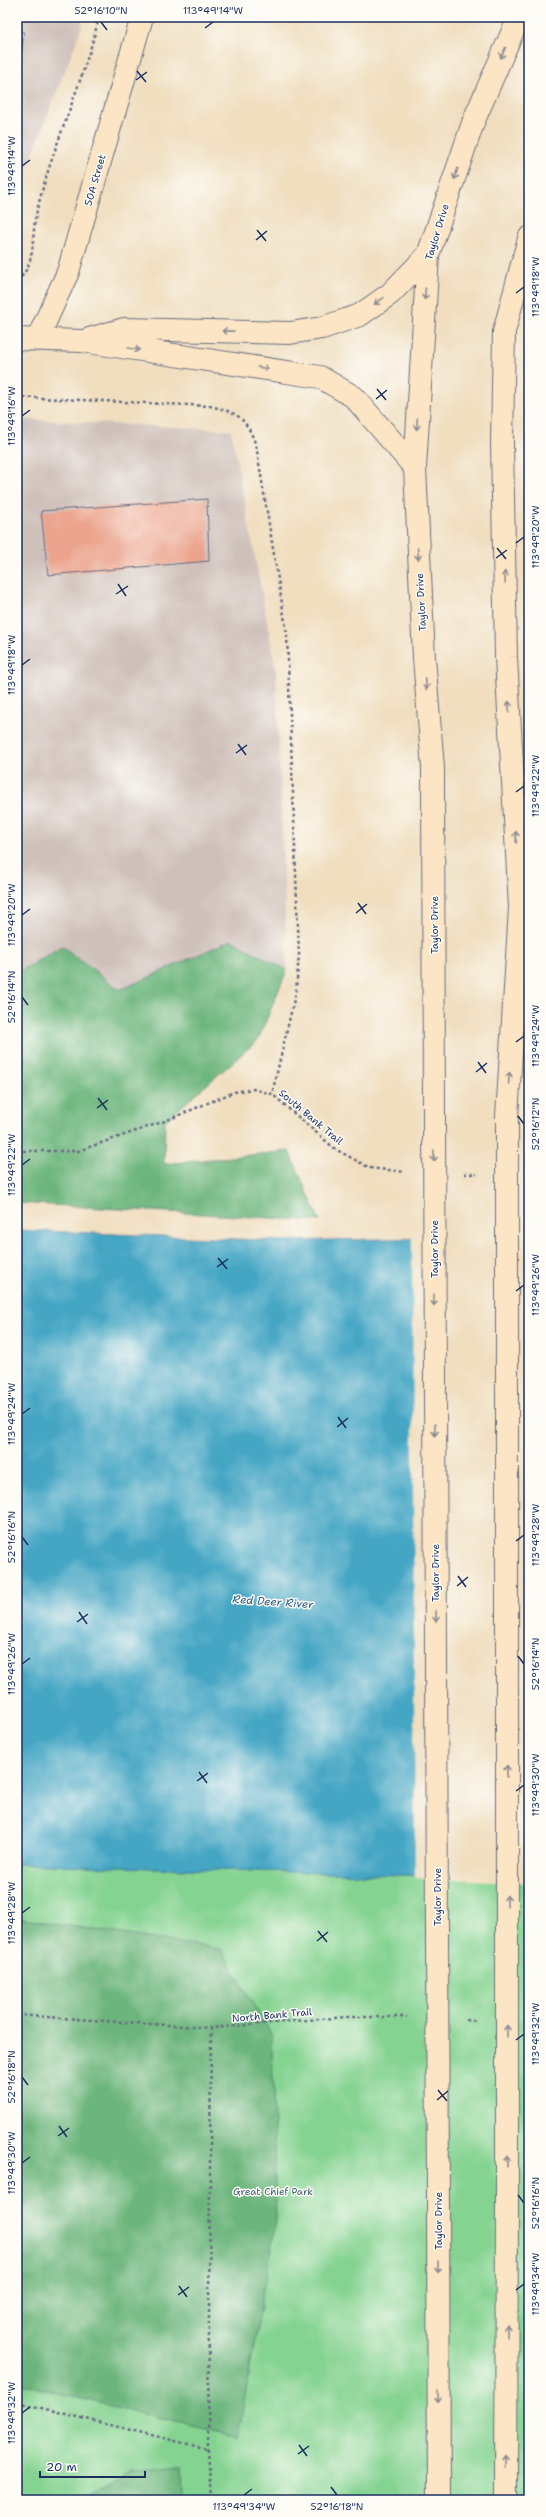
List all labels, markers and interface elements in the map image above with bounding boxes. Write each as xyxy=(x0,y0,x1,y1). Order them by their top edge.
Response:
text: 52°16'10"N xyxy=(74,4,128,17)
text: 113°49'14"W xyxy=(183,4,243,17)
one-way arrow xyxy=(499,46,506,58)
text: 113°49'14"W xyxy=(5,136,18,196)
street label: 50A Street xyxy=(81,153,109,207)
one-way arrow xyxy=(452,167,459,180)
street label: Taylor Drive xyxy=(422,202,452,262)
text: 113°49'18"W xyxy=(529,256,542,317)
one-way arrow xyxy=(422,287,429,300)
one-way arrow xyxy=(374,297,385,305)
one-way arrow xyxy=(222,327,235,335)
one-way arrow xyxy=(128,345,141,353)
one-way arrow xyxy=(256,364,269,372)
text: 113°49'16"W xyxy=(5,386,18,446)
one-way arrow xyxy=(414,417,421,430)
text: 113°49'20"W xyxy=(529,505,542,569)
one-way arrow xyxy=(415,547,422,560)
one-way arrow xyxy=(501,571,508,584)
street label: Taylor Drive xyxy=(413,572,429,631)
text: 113°49'18"W xyxy=(5,634,18,695)
one-way arrow xyxy=(422,677,430,690)
one-way arrow xyxy=(505,701,513,714)
text: 113°49'22"W xyxy=(529,754,542,817)
one-way arrow xyxy=(512,831,520,844)
text: 113°49'20"W xyxy=(5,883,18,947)
street label: Taylor Drive xyxy=(428,896,441,954)
text: 52°16'14"N xyxy=(5,971,18,1023)
text: 113°49'24"W xyxy=(529,1004,542,1067)
one-way arrow xyxy=(506,1072,513,1085)
street label: South Bank Trail xyxy=(276,1086,346,1148)
text: 52°16'12"N xyxy=(529,1098,542,1150)
text: 113°49'22"W xyxy=(5,1133,18,1196)
one-way arrow xyxy=(430,1149,438,1162)
street label: Taylor Drive xyxy=(428,1220,441,1278)
text: 113°49'26"W xyxy=(529,1253,542,1316)
one-way arrow xyxy=(430,1293,438,1306)
text: 113°49'24"W xyxy=(5,1382,18,1445)
one-way arrow xyxy=(431,1423,439,1436)
text: 113°49'28"W xyxy=(529,1503,542,1566)
text: 52°16'16"N xyxy=(5,1511,18,1563)
street label: Taylor Drive xyxy=(429,1544,442,1602)
water label: Red Deer River xyxy=(232,1592,315,1612)
one-way arrow xyxy=(432,1609,440,1622)
text: 113°49'26"W xyxy=(5,1632,18,1695)
text: 52°16'14"N xyxy=(529,1638,542,1690)
text: 113°49'30"W xyxy=(529,1753,542,1817)
one-way arrow xyxy=(503,1765,511,1778)
street label: Taylor Drive xyxy=(431,1868,444,1926)
text: 113°49'28"W xyxy=(5,1881,18,1944)
one-way arrow xyxy=(503,1895,511,1908)
text: 113°49'32"W xyxy=(529,2002,542,2065)
street label: North Bank Trail xyxy=(231,2005,313,2025)
one-way arrow xyxy=(503,2025,511,2038)
text: 52°16'18"N xyxy=(5,2050,18,2104)
text: 113°49'30"W xyxy=(5,2131,18,2195)
one-way arrow xyxy=(503,2155,511,2168)
text: 52°16'16"N xyxy=(529,2177,542,2229)
park label: Great Chief Park xyxy=(233,2185,313,2198)
street label: Taylor Drive xyxy=(432,2192,445,2250)
text: 113°49'34"W xyxy=(529,2252,542,2315)
one-way arrow xyxy=(434,2260,442,2273)
one-way arrow xyxy=(503,2325,511,2338)
text: 113°49'32"W xyxy=(5,2381,18,2444)
one-way arrow xyxy=(434,2390,442,2403)
scale bar xyxy=(40,2453,145,2479)
one-way arrow xyxy=(503,2455,510,2468)
text: 20 m xyxy=(46,2459,77,2475)
text: 113°49'34"W xyxy=(213,2500,276,2513)
text: 52°16'18"N xyxy=(310,2500,364,2513)

